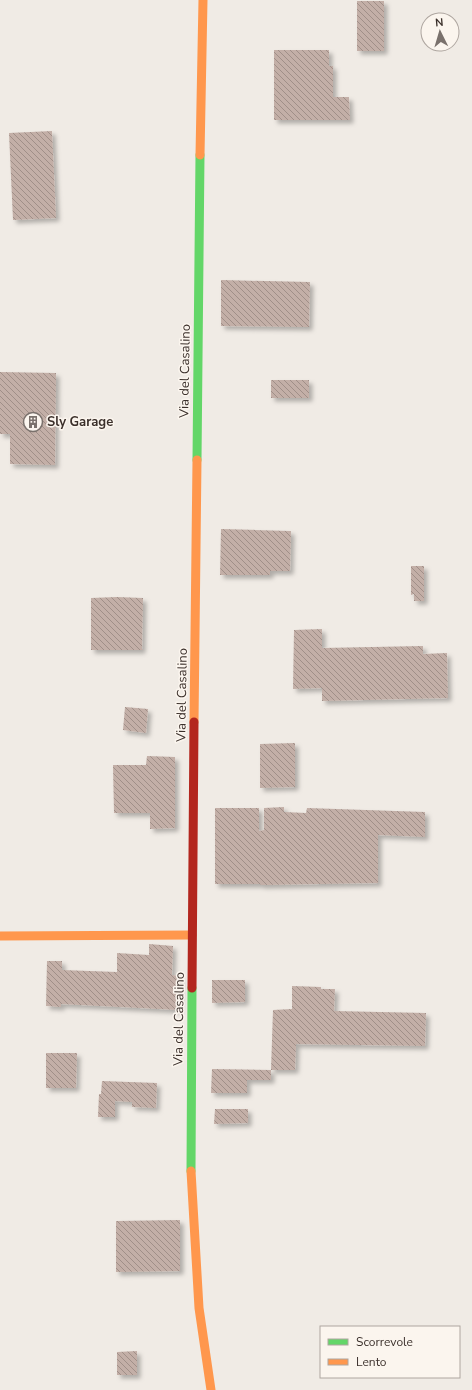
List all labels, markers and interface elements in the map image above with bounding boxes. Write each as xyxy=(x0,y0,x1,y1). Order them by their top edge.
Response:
north arrow xyxy=(420,12,460,52)
text: N xyxy=(434,15,444,30)
street label: Via del Casalino xyxy=(175,324,195,419)
building icon: Sly Garage xyxy=(22,411,44,433)
place label: Sly Garage xyxy=(47,413,113,431)
street label: Via del Casalino xyxy=(172,648,192,743)
street label: Via del Casalino xyxy=(169,972,189,1067)
legend xyxy=(320,1326,460,1378)
text: Scorrevole xyxy=(356,1334,413,1350)
text: Lento xyxy=(356,1354,387,1370)

